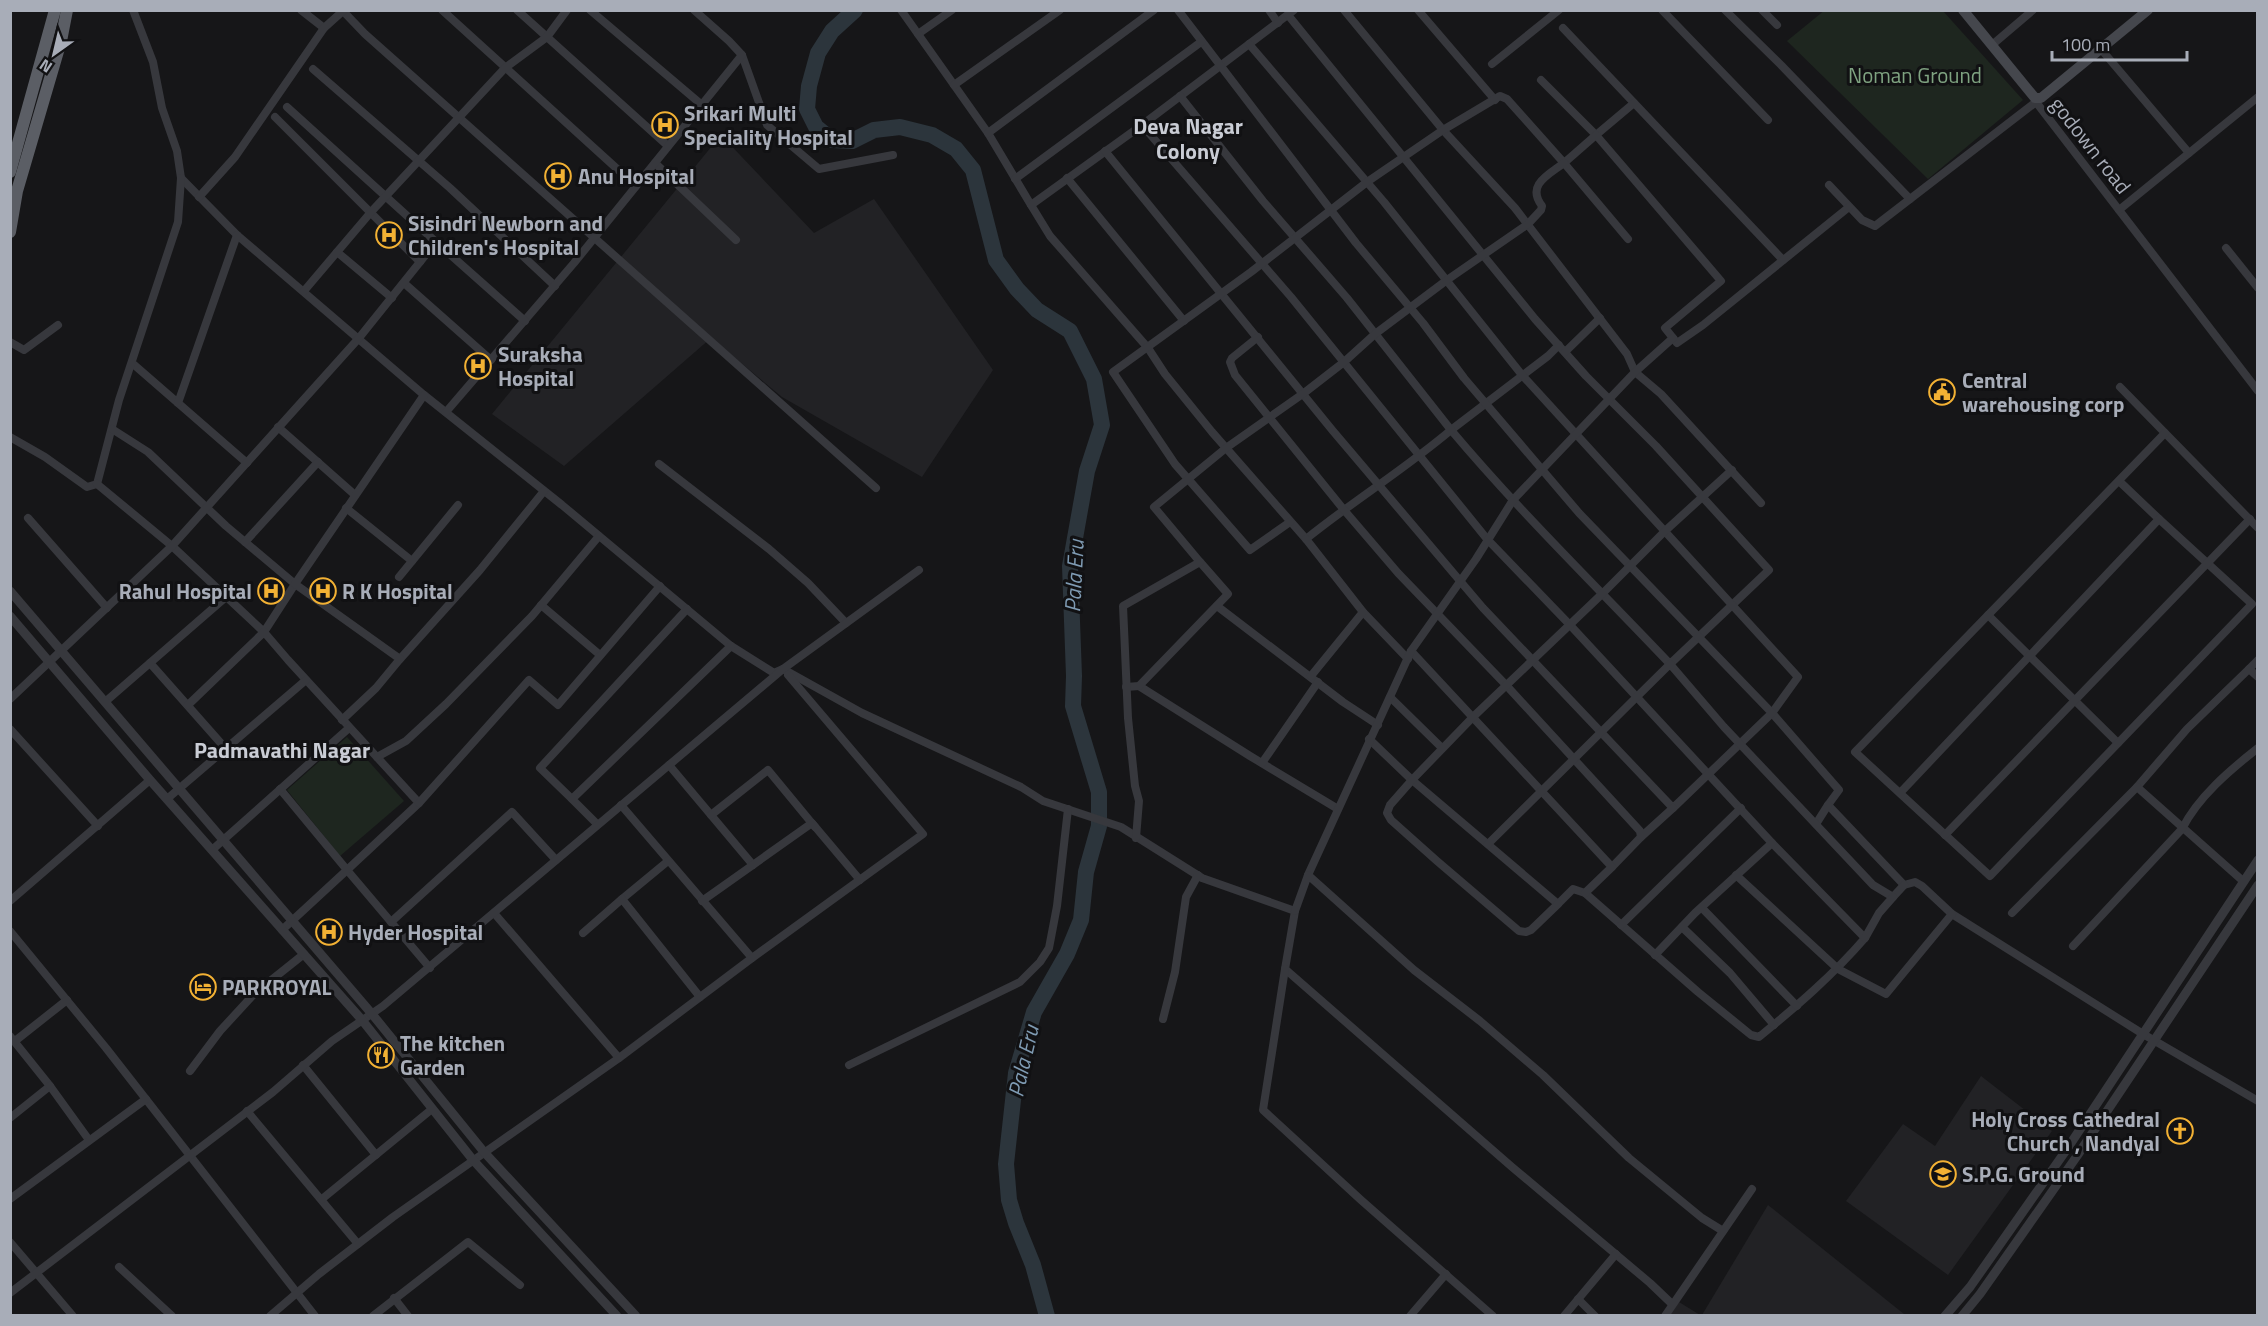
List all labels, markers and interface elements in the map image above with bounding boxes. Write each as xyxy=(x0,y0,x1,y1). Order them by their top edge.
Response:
north arrow xyxy=(24,24,84,84)
scale bar xyxy=(2052,24,2187,62)
text: 100 m xyxy=(2061,31,2110,58)
text: N xyxy=(34,53,57,79)
park label: Noman Ground xyxy=(1848,59,1982,91)
street label: godown road xyxy=(2043,90,2139,200)
place label: Srikari Multi Speciality Hospital xyxy=(684,97,853,153)
district label: Deva Nagar Colony xyxy=(1133,109,1243,168)
hospital icon: Srikari Multi Speciality Hospital xyxy=(650,110,680,140)
place label: Anu Hospital xyxy=(578,160,695,192)
hospital icon: Anu Hospital xyxy=(543,161,573,191)
place label: Sisindri Newborn and Children's Hospital xyxy=(408,207,603,263)
hospital icon: Sisindri Newborn and Children's Hospital xyxy=(374,220,404,250)
place label: Suraksha Hospital xyxy=(498,338,583,394)
hospital icon: Suraksha Hospital xyxy=(463,351,493,381)
place label: Central warehousing corp xyxy=(1962,364,2124,420)
public building icon: Central warehousing corp xyxy=(1927,377,1957,407)
water label: Pala Eru xyxy=(1055,537,1093,613)
place label: Rahul Hospital xyxy=(119,575,252,607)
place label: R K Hospital xyxy=(342,575,453,607)
hospital icon: Rahul Hospital xyxy=(256,576,286,606)
hospital icon: R K Hospital xyxy=(308,576,338,606)
district label: Padmavathi Nagar xyxy=(194,733,370,767)
place label: Hyder Hospital xyxy=(348,916,483,948)
hospital icon: Hyder Hospital xyxy=(314,917,344,947)
place label: PARKROYAL xyxy=(222,971,331,1003)
hotel icon: PARKROYAL xyxy=(188,972,218,1002)
water label: Pala Eru xyxy=(998,1020,1048,1100)
place label: The kitchen Garden xyxy=(400,1027,505,1083)
restaurant icon: The kitchen Garden xyxy=(366,1040,396,1070)
place label: Holy Cross Cathedral Church , Nandyal xyxy=(1971,1103,2160,1159)
church icon: Holy Cross Cathedral Church , Nandyal xyxy=(2165,1116,2195,1146)
place label: S.P.G. Ground xyxy=(1962,1158,2085,1190)
school or university icon: S.P.G. Ground xyxy=(1928,1159,1958,1189)

